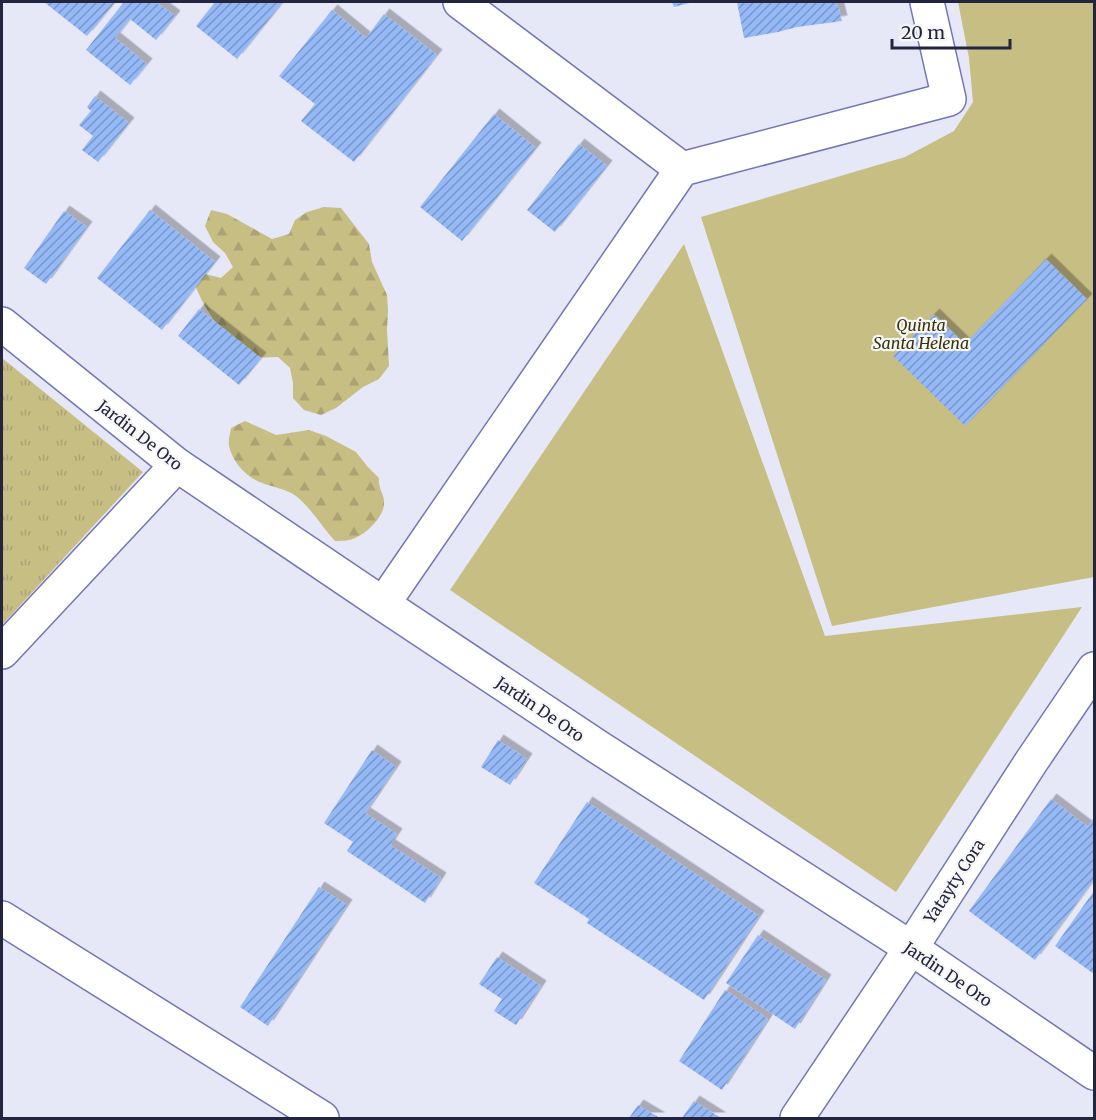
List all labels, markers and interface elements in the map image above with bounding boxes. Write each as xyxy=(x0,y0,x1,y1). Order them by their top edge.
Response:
scale bar xyxy=(892,12,1010,50)
text: 20 m xyxy=(901,21,945,44)
park label: Quinta Santa Helena xyxy=(873,315,969,353)
street label: Jardin De Oro xyxy=(93,395,186,474)
street label: Jardin De Oro xyxy=(491,672,588,746)
street label: Yatayty Cora xyxy=(919,835,989,928)
street label: Jardin De Oro xyxy=(899,937,996,1011)

